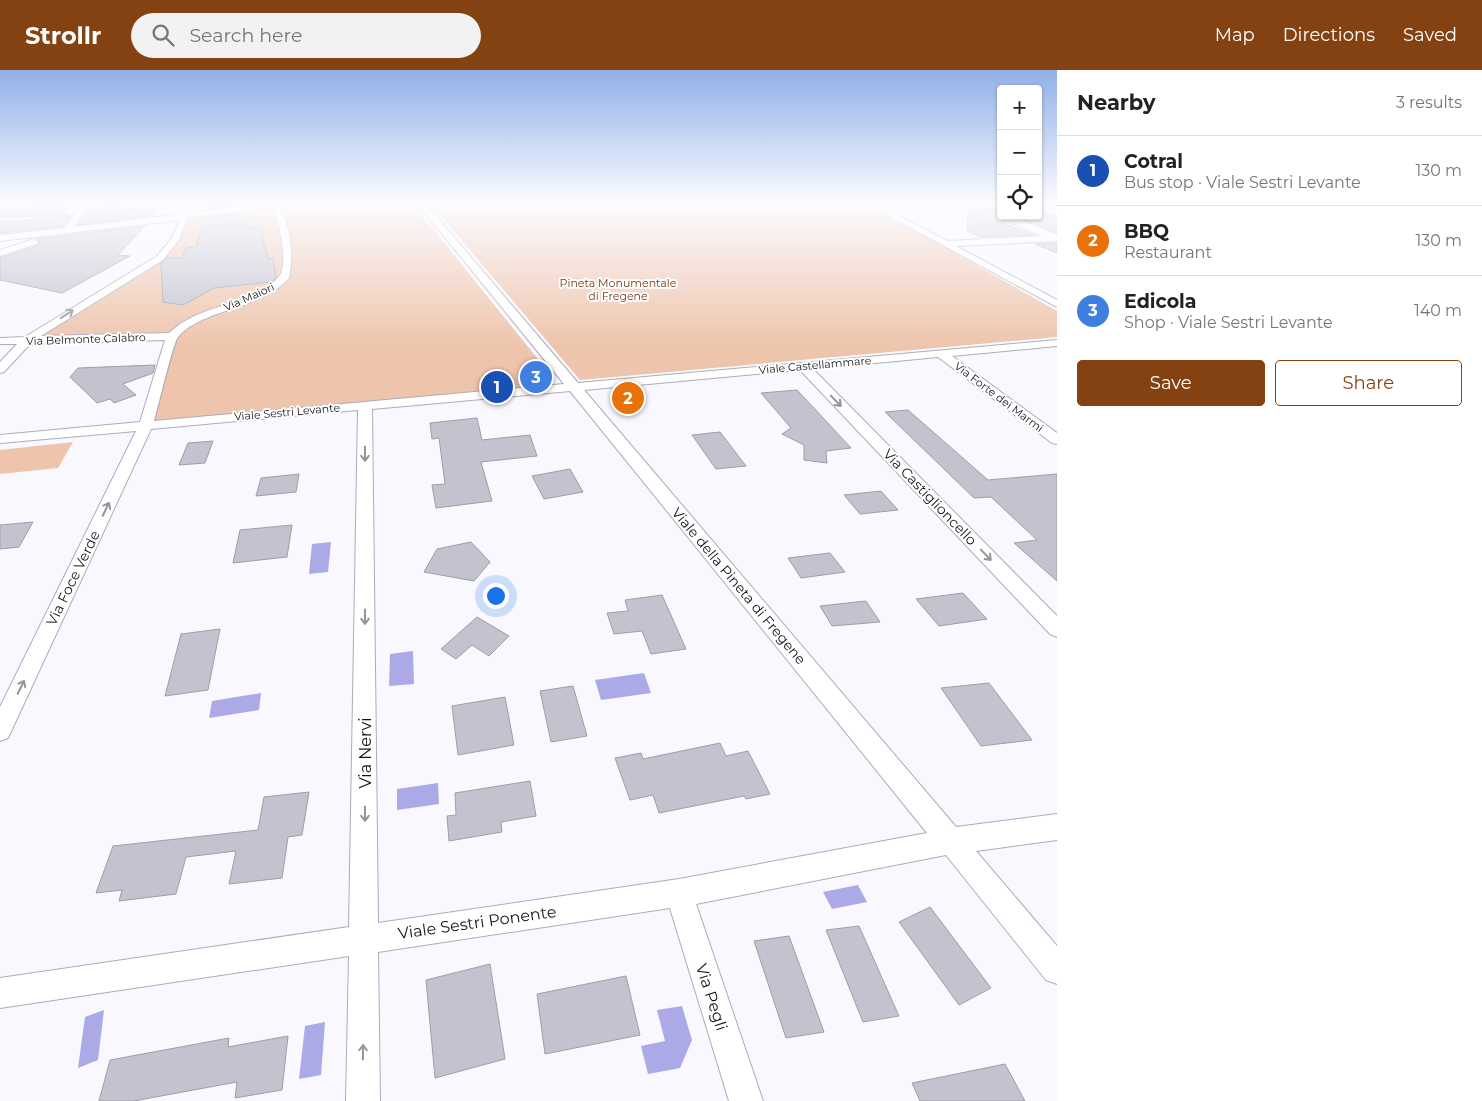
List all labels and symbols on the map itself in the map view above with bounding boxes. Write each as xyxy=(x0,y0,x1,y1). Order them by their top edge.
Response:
park label: Pineta Monumentale di Fregene xyxy=(560,276,677,303)
street label: Via Maiori xyxy=(222,280,277,314)
one-way arrow xyxy=(60,309,74,320)
street label: Via Belmonte Calabro xyxy=(26,330,146,348)
street label: Viale Castellammare xyxy=(758,353,872,377)
pin: 3 xyxy=(520,358,552,396)
street label: Via Forte dei Marmi xyxy=(952,359,1046,435)
pin: 1 xyxy=(481,368,513,406)
pin: 2 xyxy=(612,379,644,417)
one-way arrow xyxy=(830,394,842,406)
street label: Viale Sestri Levante xyxy=(233,400,341,424)
street label: Via Castiglioncello xyxy=(879,445,981,549)
one-way arrow xyxy=(360,446,370,462)
one-way arrow xyxy=(102,502,111,517)
street label: Viale della Pineta di Fregene xyxy=(668,504,810,668)
street label: Via Foce Verde xyxy=(42,528,104,628)
one-way arrow xyxy=(980,549,992,562)
your location xyxy=(483,583,509,609)
one-way arrow xyxy=(360,608,370,624)
one-way arrow xyxy=(17,680,26,695)
street label: Via Nervi xyxy=(356,717,375,789)
one-way arrow xyxy=(360,806,370,822)
street label: Viale Sestri Ponente xyxy=(397,902,558,943)
street label: Via Pegli xyxy=(692,961,731,1033)
one-way arrow xyxy=(358,1045,368,1061)

